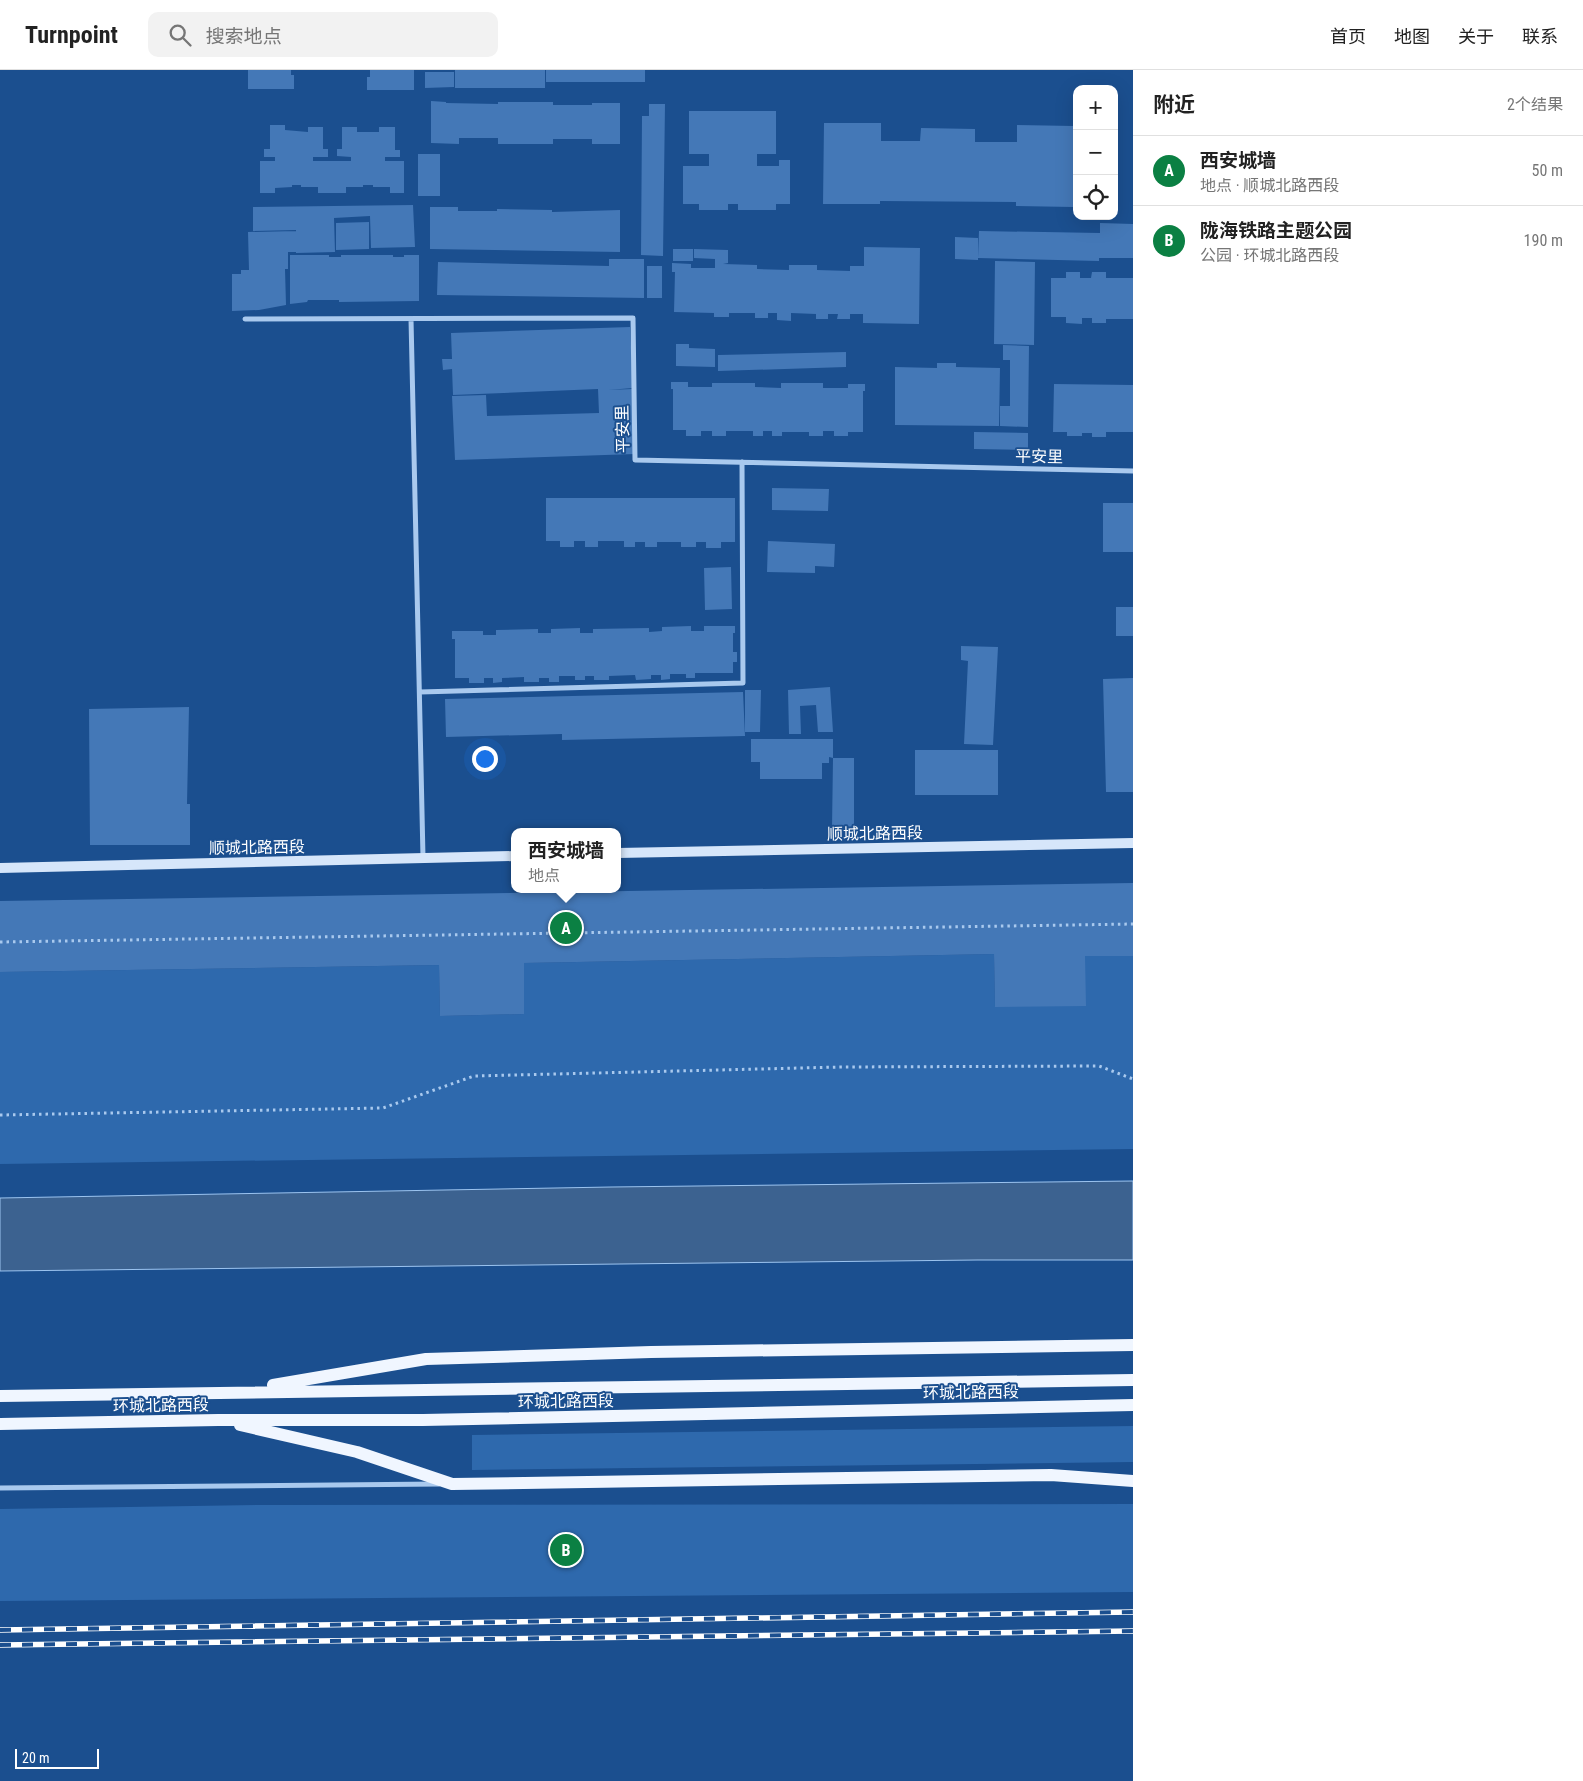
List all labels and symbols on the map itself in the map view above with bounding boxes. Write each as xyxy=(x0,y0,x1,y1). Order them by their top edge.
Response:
street label: 平安里 xyxy=(613,405,632,453)
street label: 平安里 xyxy=(1015,447,1063,466)
your location xyxy=(472,746,498,772)
street label: 顺城北路西段 xyxy=(827,823,923,844)
street label: 顺城北路西段 xyxy=(209,837,305,858)
pin: A xyxy=(550,909,582,947)
street label: 环城北路西段 xyxy=(923,1382,1019,1403)
street label: 环城北路西段 xyxy=(518,1391,614,1412)
street label: 环城北路西段 xyxy=(113,1395,209,1416)
pin: B xyxy=(550,1531,582,1569)
scale bar xyxy=(15,1746,99,1769)

